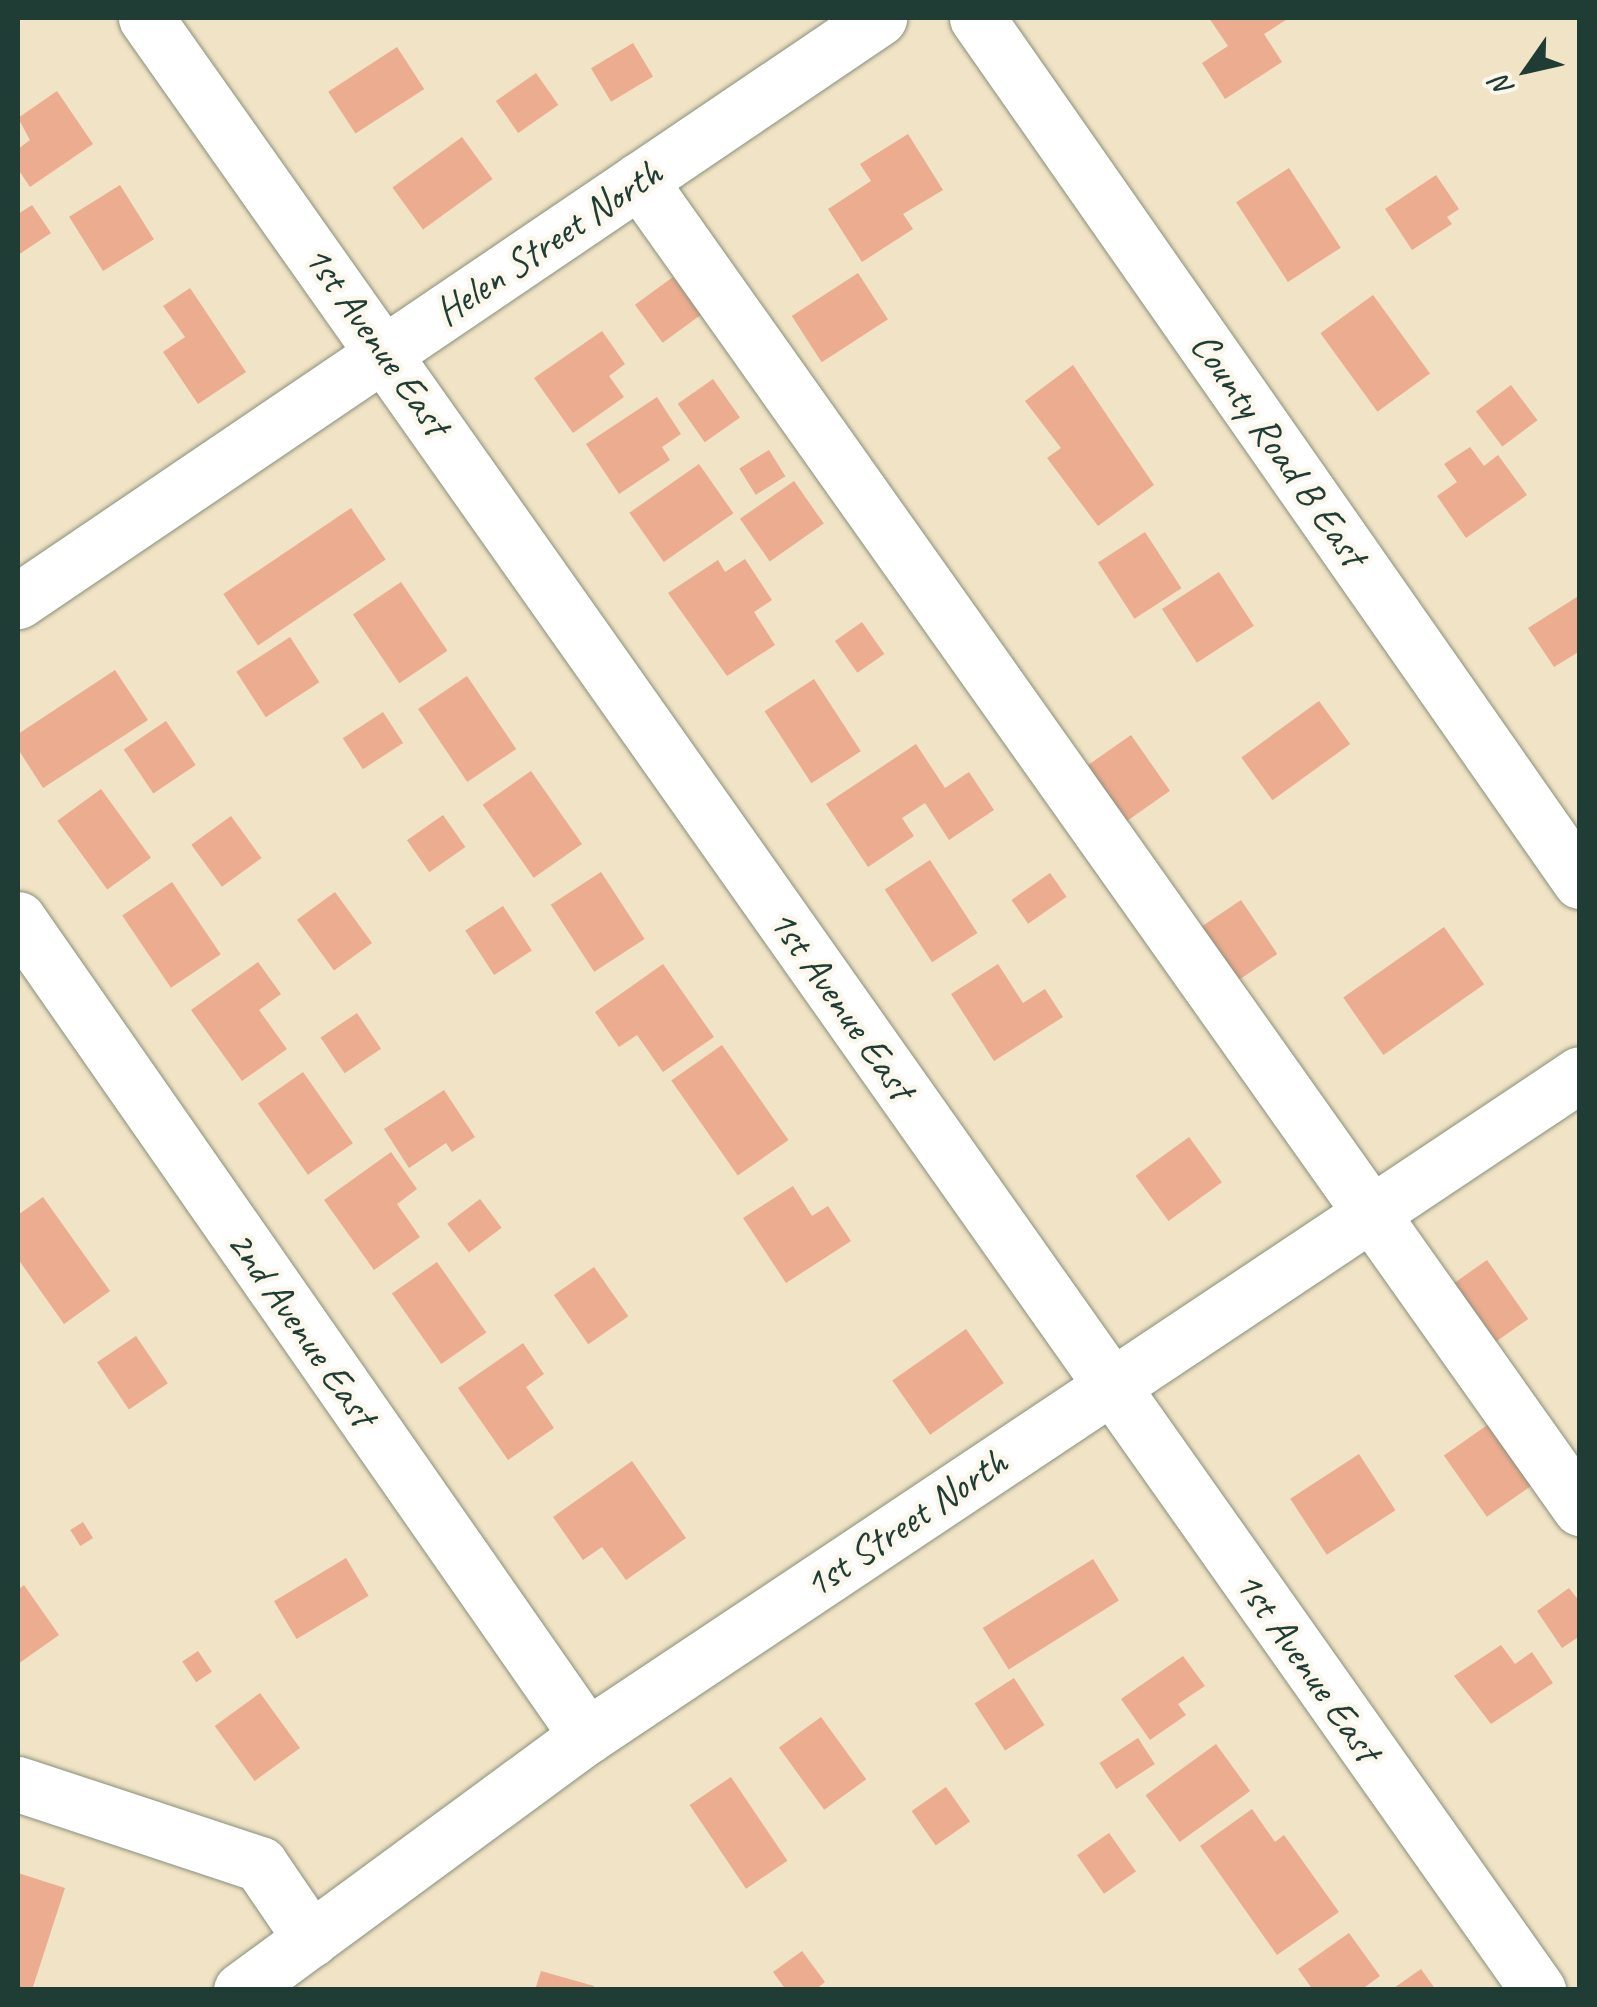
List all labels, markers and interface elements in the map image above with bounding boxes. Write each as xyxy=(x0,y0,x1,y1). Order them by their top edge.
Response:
north arrow xyxy=(1477,20,1577,120)
text: N xyxy=(1482,70,1521,104)
street label: Helen Street North xyxy=(425,148,671,336)
street label: 1st Avenue East xyxy=(294,235,460,445)
street label: County Road B East xyxy=(1180,323,1378,575)
street label: 1st Avenue East xyxy=(759,899,925,1109)
street label: 2nd Avenue East xyxy=(217,1221,387,1435)
street label: 1st Street North xyxy=(794,1437,1016,1609)
street label: 1st Avenue East xyxy=(1225,1561,1391,1771)

